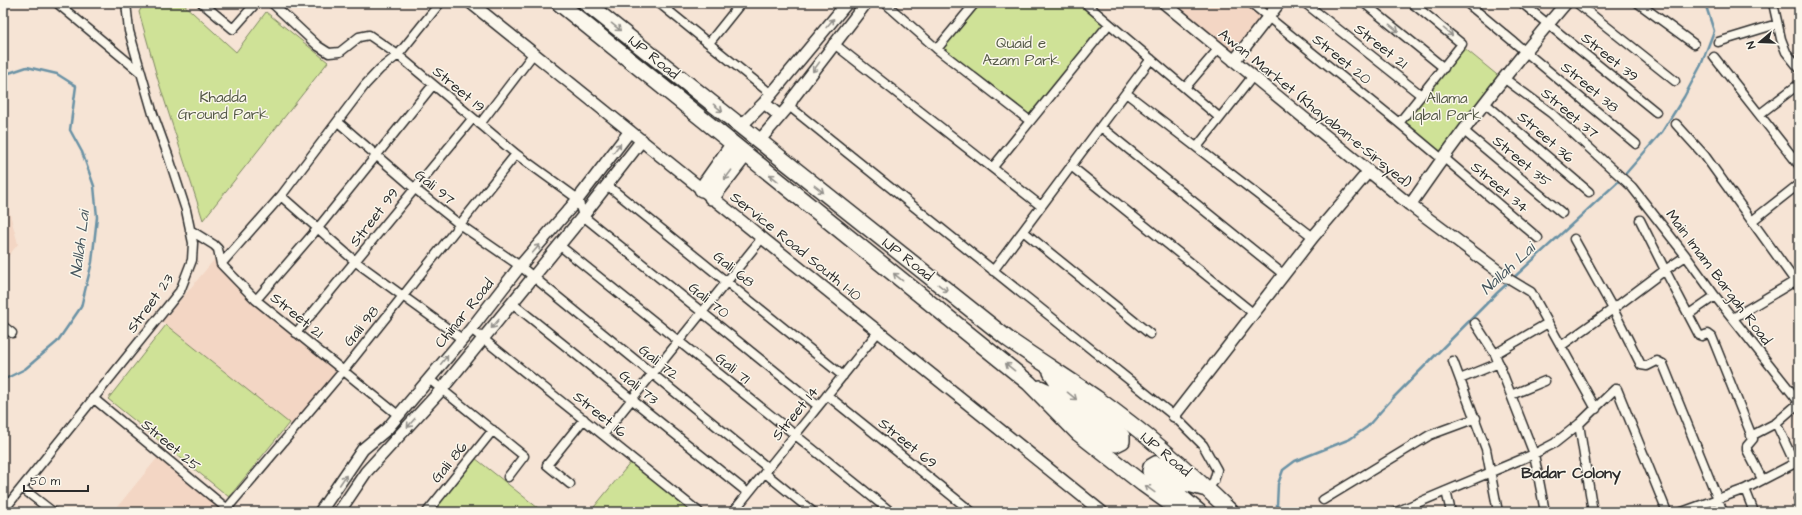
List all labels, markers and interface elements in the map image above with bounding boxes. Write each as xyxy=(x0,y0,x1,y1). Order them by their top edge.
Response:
one-way arrow xyxy=(826,18,835,28)
street label: Street 21 xyxy=(1349,19,1412,74)
north arrow xyxy=(1740,22,1780,62)
one-way arrow xyxy=(611,23,622,32)
one-way arrow xyxy=(1389,23,1399,32)
street label: Awan Market (Khayaban-e-Sirsyed) xyxy=(1213,24,1416,194)
one-way arrow xyxy=(1442,28,1453,37)
street label: Street 39 xyxy=(1576,28,1643,87)
street label: Street 20 xyxy=(1308,29,1376,90)
street label: IJP Road xyxy=(624,30,684,85)
park label: Quaid e Azam Park xyxy=(982,33,1060,71)
text: N xyxy=(1743,39,1759,51)
street label: Street 38 xyxy=(1556,57,1623,118)
street label: Street 19 xyxy=(428,61,489,118)
one-way arrow xyxy=(812,61,820,72)
street label: Street 37 xyxy=(1536,83,1603,144)
park label: Khadda Ground Park xyxy=(178,87,268,125)
park label: Allama Iqbal Park xyxy=(1412,88,1482,126)
one-way arrow xyxy=(712,104,723,113)
street label: Street 36 xyxy=(1513,107,1579,168)
street label: Street 35 xyxy=(1488,131,1556,192)
one-way arrow xyxy=(613,142,622,153)
street label: Street 34 xyxy=(1466,157,1533,218)
street label: Gali 97 xyxy=(410,165,459,210)
one-way arrow xyxy=(724,170,732,181)
one-way arrow xyxy=(769,174,780,183)
street label: Street 99 xyxy=(345,184,404,251)
one-way arrow xyxy=(814,185,825,194)
street label: Service Road South I-10 xyxy=(725,187,866,306)
street label: Main Imam Bargah Road xyxy=(1660,205,1777,350)
water label: Nallah Lai xyxy=(65,207,95,279)
street label: IJP Road xyxy=(877,233,938,286)
water label: Nallah Lai xyxy=(1476,236,1542,300)
one-way arrow xyxy=(531,243,540,254)
street label: Gali 68 xyxy=(709,246,759,293)
street label: Street 23 xyxy=(122,269,179,337)
one-way arrow xyxy=(892,273,903,282)
street label: Chinar Road xyxy=(430,274,499,353)
street label: Gali 70 xyxy=(684,277,734,324)
one-way arrow xyxy=(938,283,949,292)
street label: Street 21 xyxy=(266,287,328,343)
street label: Gali 98 xyxy=(338,301,384,351)
one-way arrow xyxy=(490,318,499,329)
street label: Gali 72 xyxy=(634,340,684,385)
street label: Gali 71 xyxy=(711,348,755,389)
one-way arrow xyxy=(440,355,449,366)
one-way arrow xyxy=(1004,363,1015,372)
street label: Gali 73 xyxy=(614,365,663,410)
street label: Street 14 xyxy=(767,382,824,445)
street label: Street 16 xyxy=(568,386,631,443)
one-way arrow xyxy=(1066,392,1077,400)
street label: Street 69 xyxy=(874,413,942,474)
street label: Street 25 xyxy=(137,414,205,477)
one-way arrow xyxy=(407,418,416,428)
street label: IJP Road xyxy=(1136,427,1196,482)
street label: Gali 86 xyxy=(426,437,473,487)
district label: Badar Colony xyxy=(1521,462,1621,485)
scale bar xyxy=(24,467,88,493)
text: 50 m xyxy=(30,473,61,490)
one-way arrow xyxy=(339,474,347,486)
one-way arrow xyxy=(1145,485,1156,493)

